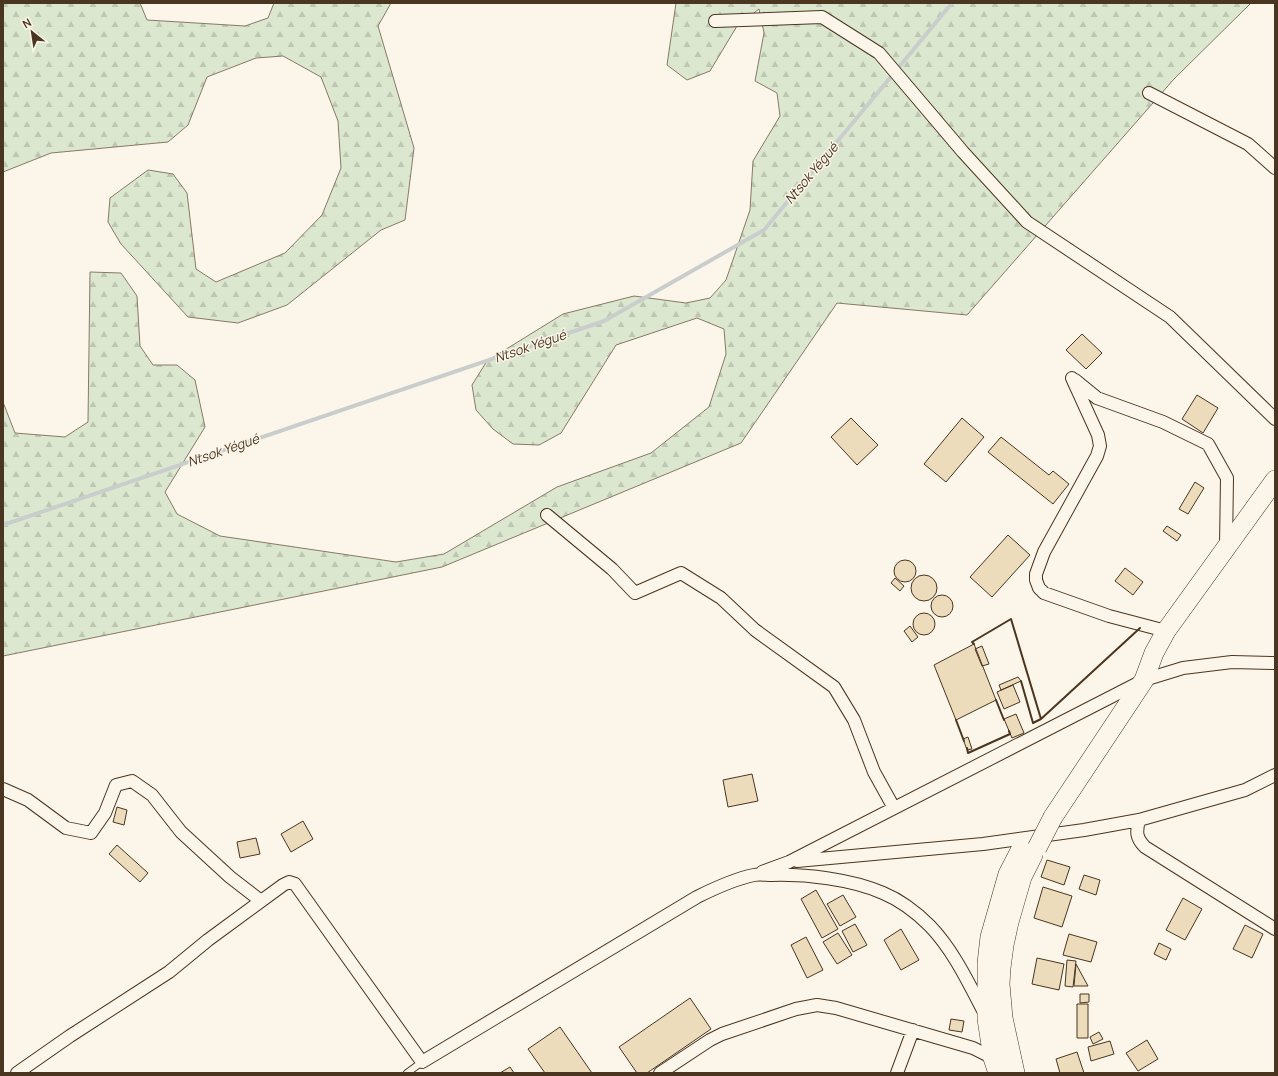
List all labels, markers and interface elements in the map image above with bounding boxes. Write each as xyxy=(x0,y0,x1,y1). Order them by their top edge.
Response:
north arrow xyxy=(12,12,52,52)
text: N xyxy=(20,14,34,31)
water label: Ntsok Yégué xyxy=(780,138,843,207)
water label: Ntsok Yégué xyxy=(492,325,569,367)
water label: Ntsok Yégué xyxy=(185,429,262,471)

